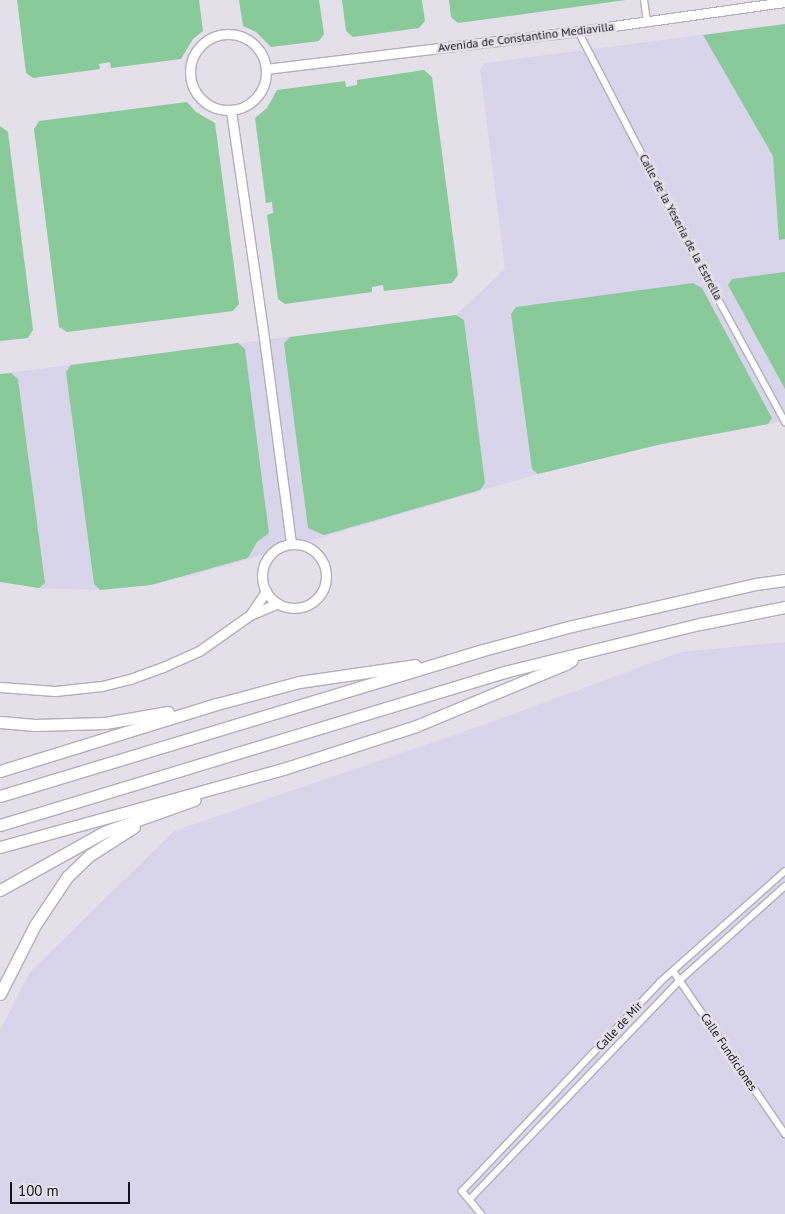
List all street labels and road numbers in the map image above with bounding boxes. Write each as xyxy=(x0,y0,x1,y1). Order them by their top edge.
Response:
street label: Avenida de Constantino Mediavilla xyxy=(437,19,615,55)
street label: Calle de la Yeseria de la Estrella xyxy=(636,151,726,303)
street label: Calle de Mir xyxy=(593,999,645,1053)
street label: Calle Fundiciones xyxy=(698,1010,760,1094)

